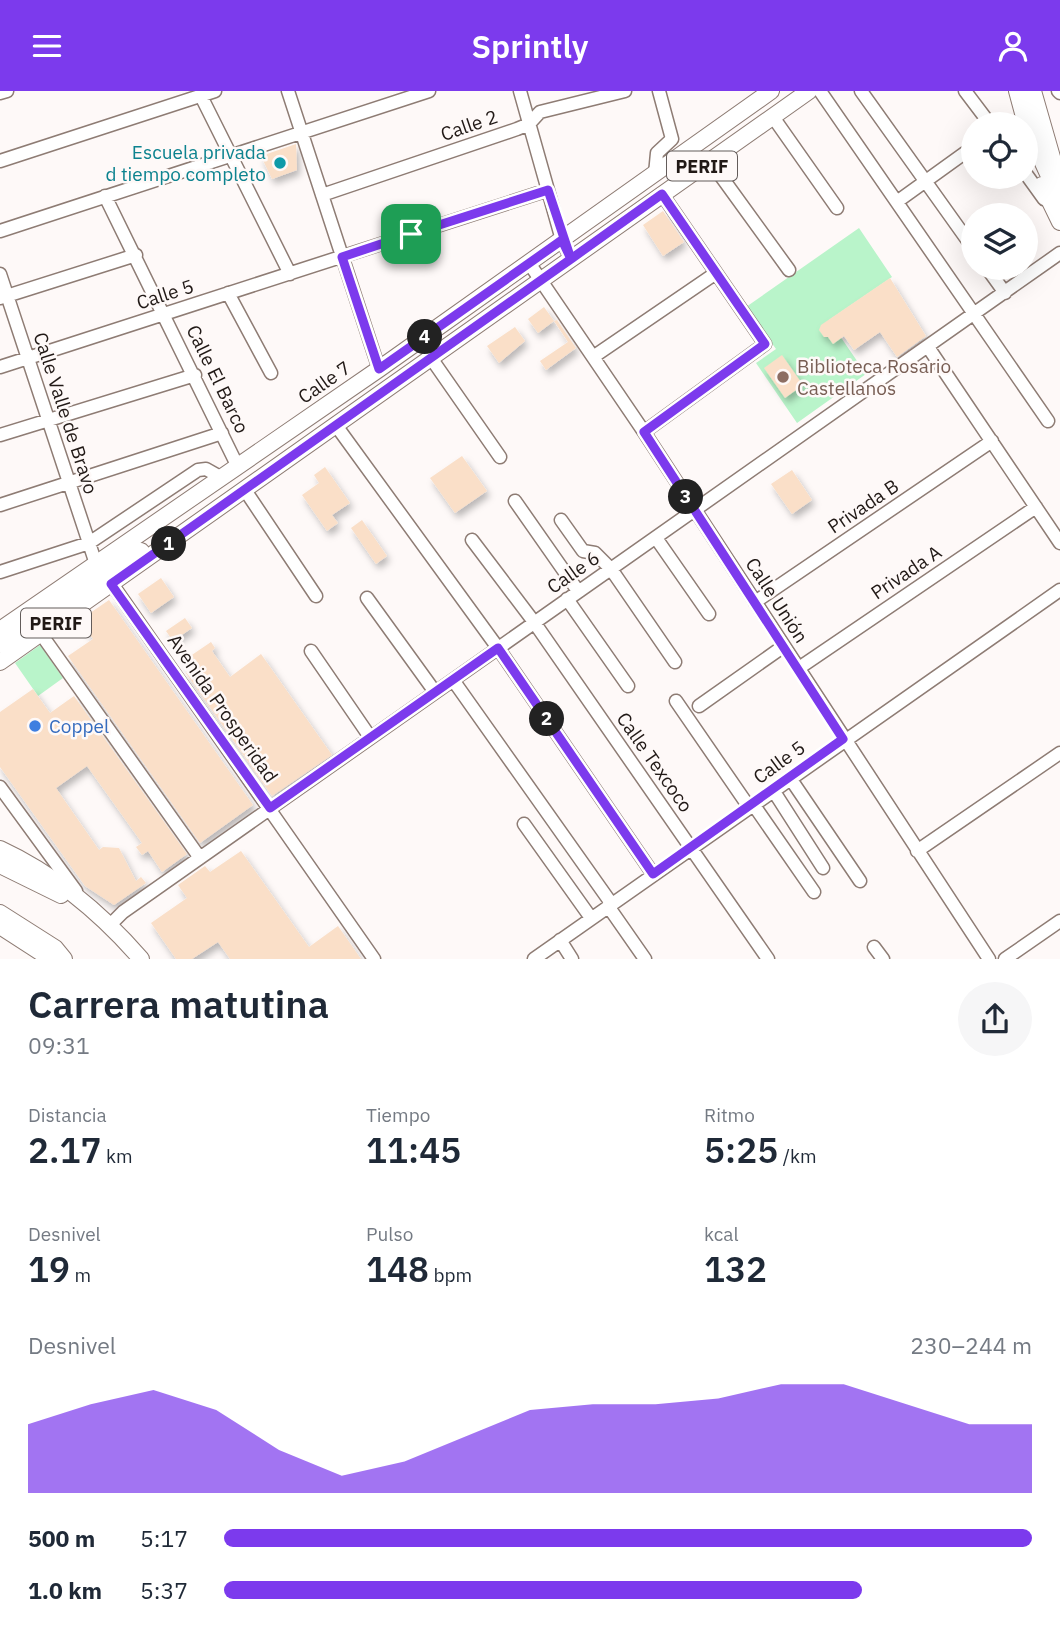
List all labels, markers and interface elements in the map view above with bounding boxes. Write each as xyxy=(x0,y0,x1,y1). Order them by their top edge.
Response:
text: Sprintly xyxy=(472,25,588,67)
icon: menu xyxy=(28,27,66,65)
icon: person xyxy=(994,27,1032,65)
street label: Calle 2 xyxy=(437,104,501,146)
map controls xyxy=(961,112,1038,280)
button: locate xyxy=(961,112,1038,189)
place label: Escuela privada d tiempo completo xyxy=(105,140,266,186)
road number: PERIF xyxy=(667,151,737,181)
marker: Escuela privada d tiempo completo xyxy=(272,155,288,171)
button: layers xyxy=(961,203,1038,280)
pin xyxy=(381,204,441,264)
icon: arrive xyxy=(392,215,430,253)
street label: Calle 5 xyxy=(133,274,197,314)
pin: 4 xyxy=(408,320,442,355)
street label: Calle El Barco xyxy=(181,321,255,437)
text: 4 xyxy=(419,324,430,348)
street label: Calle Valle de Bravo xyxy=(29,329,103,497)
place label: Biblioteca Rosario Castellanos xyxy=(797,354,951,400)
street label: Calle 7 xyxy=(293,355,355,409)
marker: Biblioteca Rosario Castellanos xyxy=(775,369,791,385)
street label: Privada B xyxy=(823,474,903,538)
pin: 3 xyxy=(668,479,704,515)
text: 3 xyxy=(680,484,691,508)
pin: 1 xyxy=(152,526,186,561)
text: 1 xyxy=(163,531,174,555)
street label: Privada A xyxy=(866,540,946,604)
street label: Calle 6 xyxy=(542,545,604,599)
street label: Calle Unión xyxy=(741,553,813,647)
road number: PERIF xyxy=(21,609,91,637)
street label: Avenida Prosperidad xyxy=(163,629,283,787)
pin: 2 xyxy=(530,701,564,737)
text: 2 xyxy=(541,706,552,730)
street label: Calle Texcoco xyxy=(612,707,698,817)
place label: Coppel xyxy=(49,714,109,738)
marker: Coppel xyxy=(27,718,43,734)
street label: Calle 5 xyxy=(748,735,810,789)
text: Carrera matutina xyxy=(28,979,329,1028)
button: share xyxy=(958,982,1032,1056)
text: 09:31 xyxy=(28,1030,90,1060)
text: Distancia xyxy=(28,1103,107,1127)
text: Tiempo xyxy=(366,1103,430,1127)
text: Ritmo xyxy=(704,1103,755,1127)
text: 2.17 xyxy=(28,1127,101,1173)
text: 11:45 xyxy=(366,1127,461,1173)
text: 5:25 xyxy=(704,1127,778,1173)
text: km xyxy=(101,1144,133,1168)
text: /km xyxy=(778,1144,817,1168)
text: Desnivel xyxy=(28,1222,101,1246)
text: Pulso xyxy=(366,1222,413,1246)
text: kcal xyxy=(704,1222,739,1246)
text: 19 xyxy=(28,1246,70,1292)
text: 148 xyxy=(366,1246,429,1292)
text: 132 xyxy=(704,1246,767,1292)
text: m xyxy=(70,1263,91,1287)
text: bpm xyxy=(429,1263,472,1287)
text: Desnivel xyxy=(28,1330,116,1360)
text: 230–244 m xyxy=(910,1330,1032,1360)
text: 500 m xyxy=(28,1523,95,1553)
text: 5:17 xyxy=(140,1523,188,1553)
text: 1.0 km xyxy=(28,1575,102,1605)
text: 5:37 xyxy=(140,1575,188,1605)

